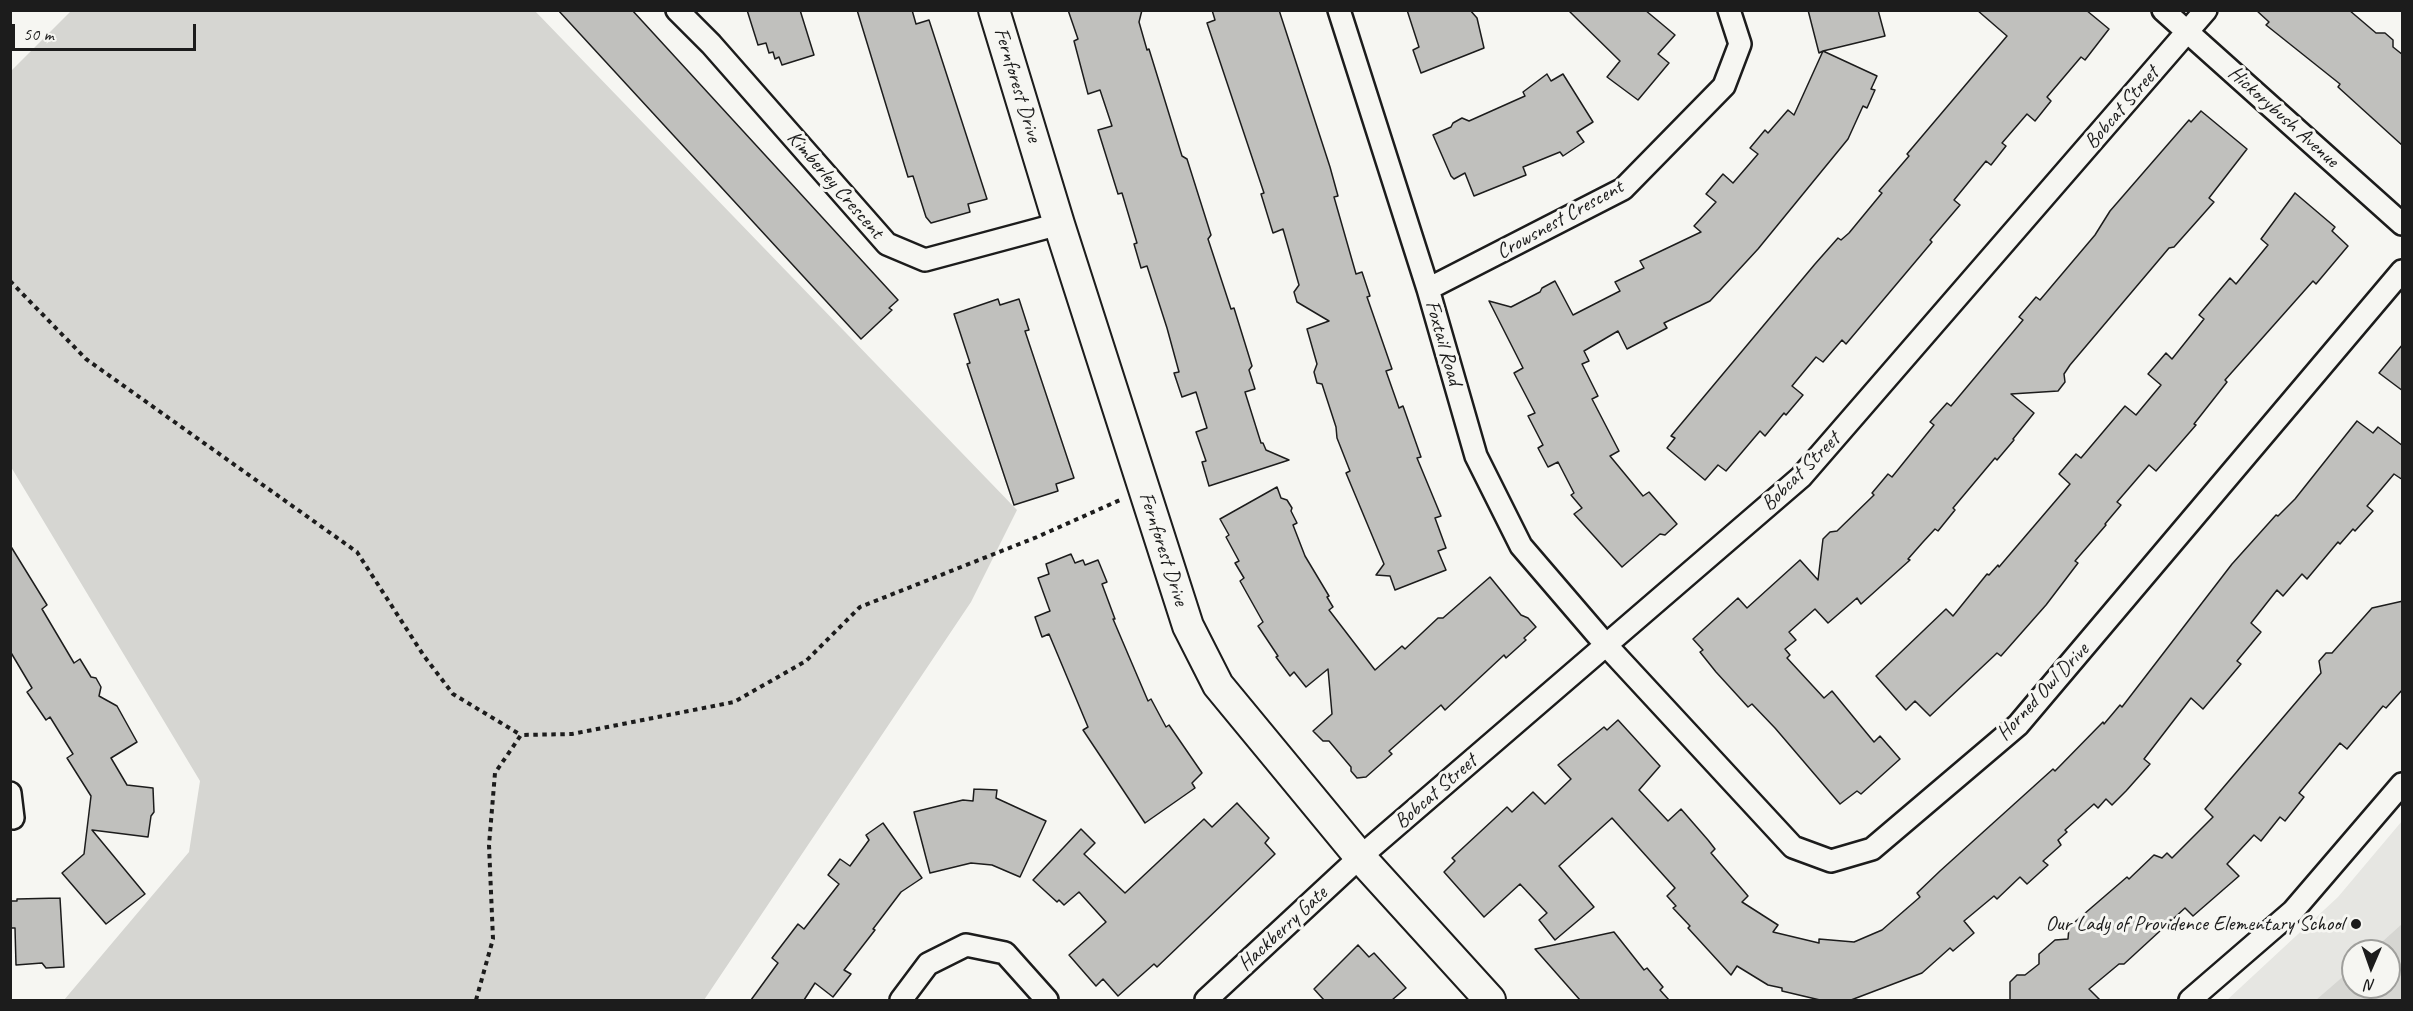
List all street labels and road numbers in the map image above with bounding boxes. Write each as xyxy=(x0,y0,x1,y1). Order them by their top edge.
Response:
street label: Fernforest Drive xyxy=(988,25,1046,145)
street label: Hickorybush Avenue xyxy=(2222,61,2344,173)
street label: Bobcat Street xyxy=(2079,62,2165,154)
street label: Kimberley Crescent xyxy=(781,126,889,244)
street label: Crowsnest Crescent xyxy=(1492,175,1628,265)
street label: Foxtail Road xyxy=(1419,298,1467,388)
street label: Bobcat Street xyxy=(1756,427,1846,517)
street label: Fernforest Drive xyxy=(1133,489,1193,609)
street label: Horned Owl Drive xyxy=(1991,638,2095,746)
street label: Bobcat Street xyxy=(1390,749,1482,835)
street label: Hackberry Gate xyxy=(1233,881,1333,977)

